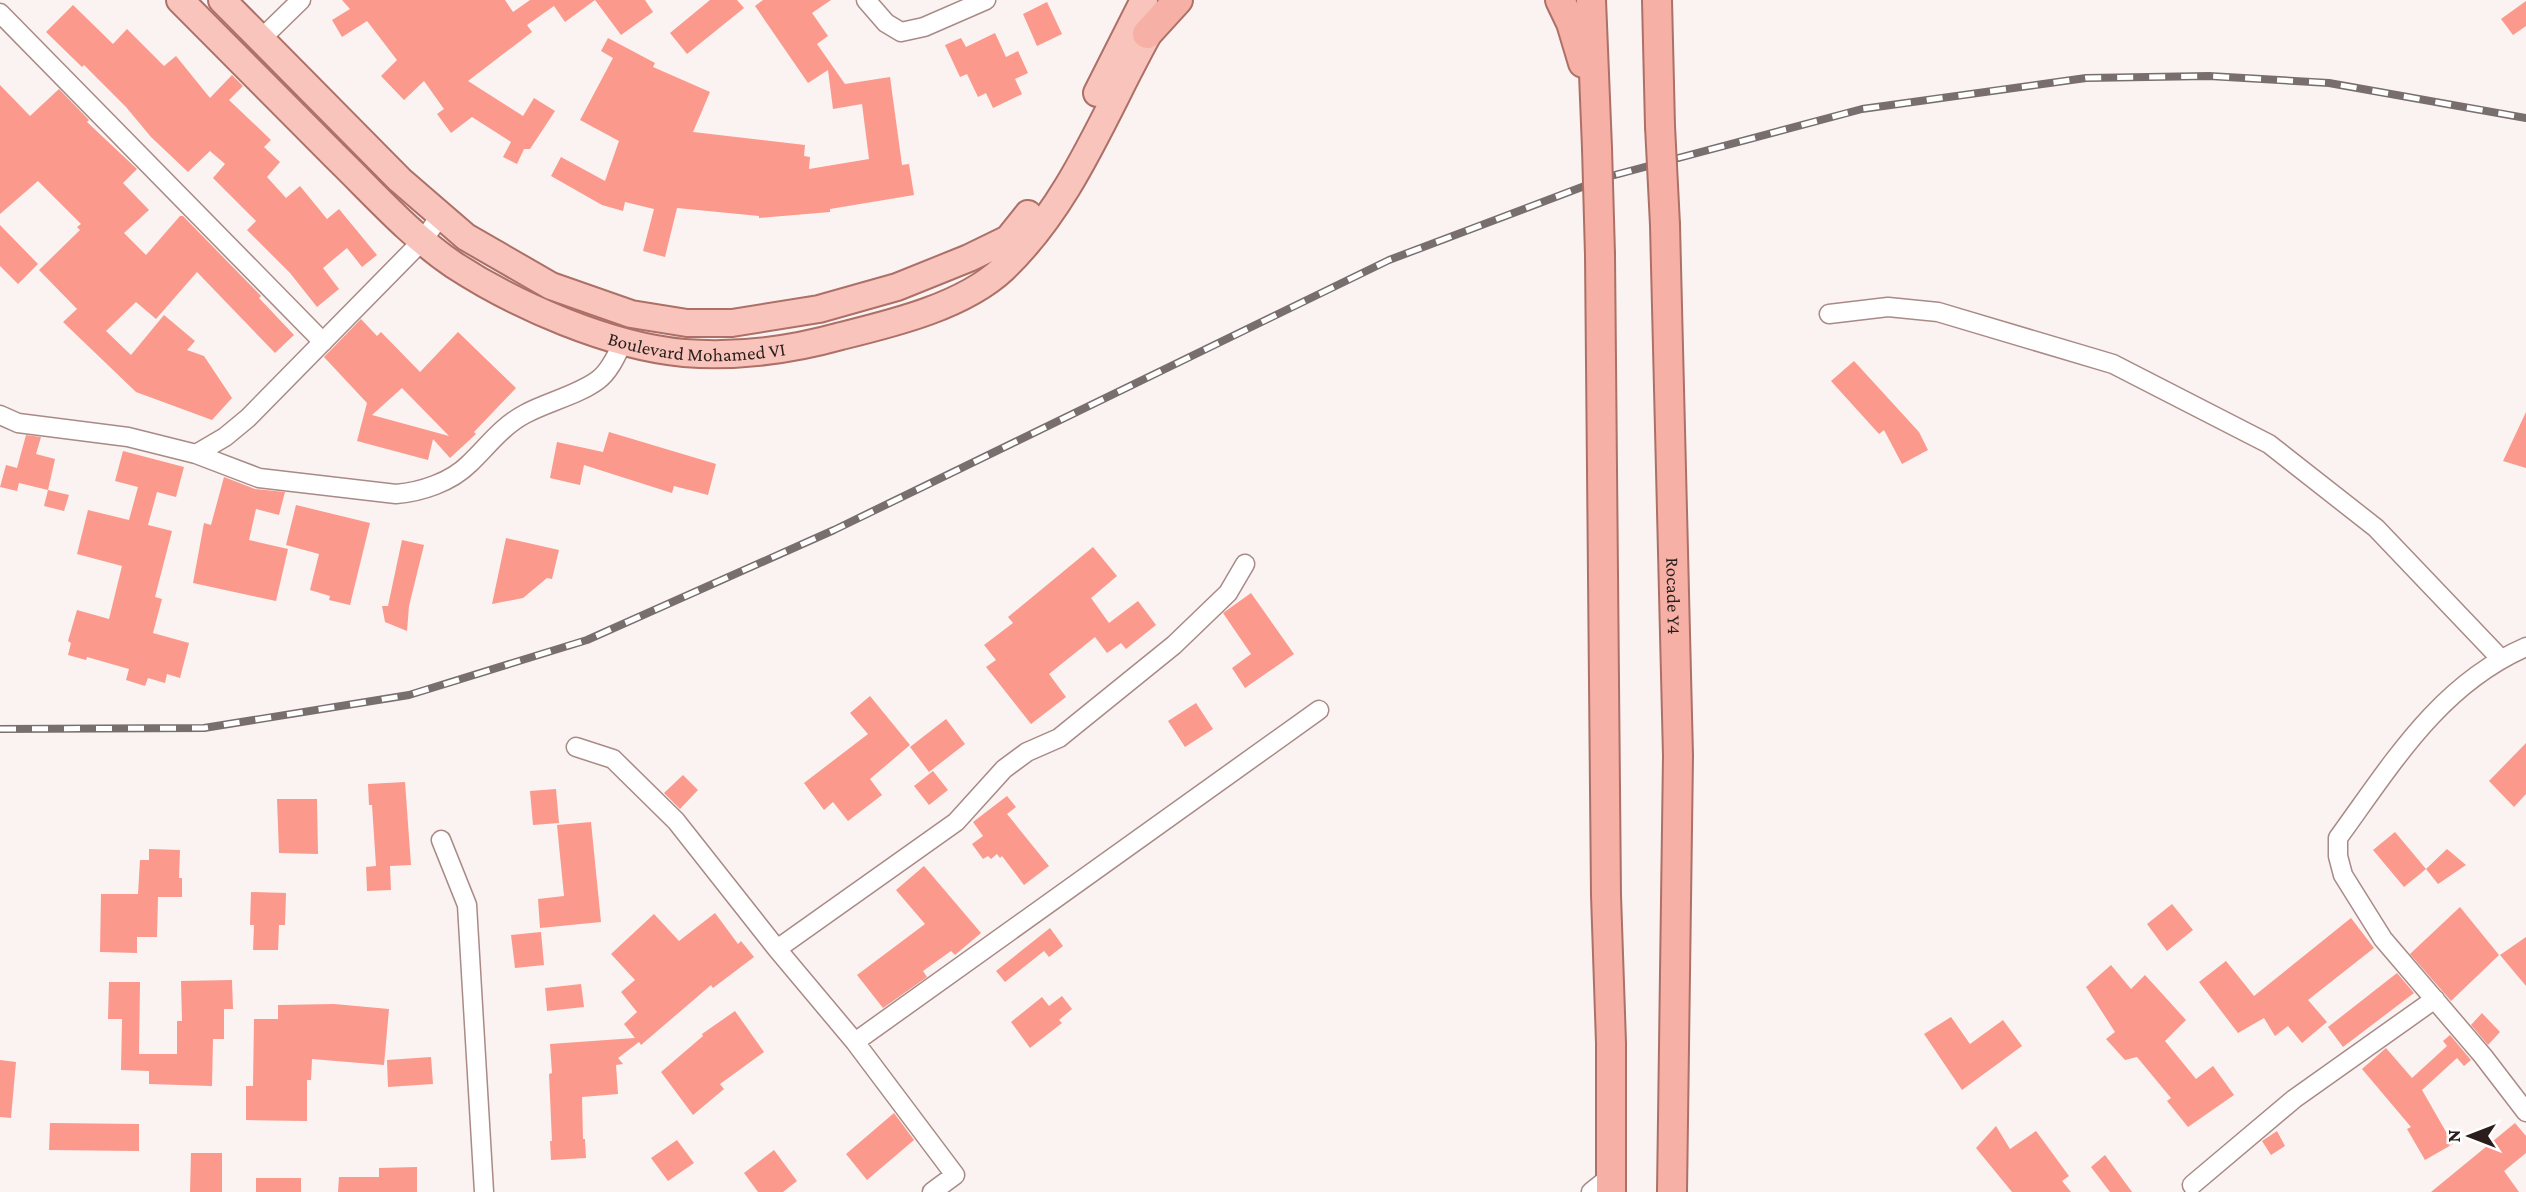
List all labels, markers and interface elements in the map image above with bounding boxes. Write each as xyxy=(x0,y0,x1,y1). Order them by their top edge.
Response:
street label: Boulevard Mohamed VI xyxy=(606,328,787,365)
street label: Rocade Y4 xyxy=(1662,557,1685,635)
north arrow xyxy=(2435,1101,2505,1171)
text: N xyxy=(2443,1129,2464,1142)

